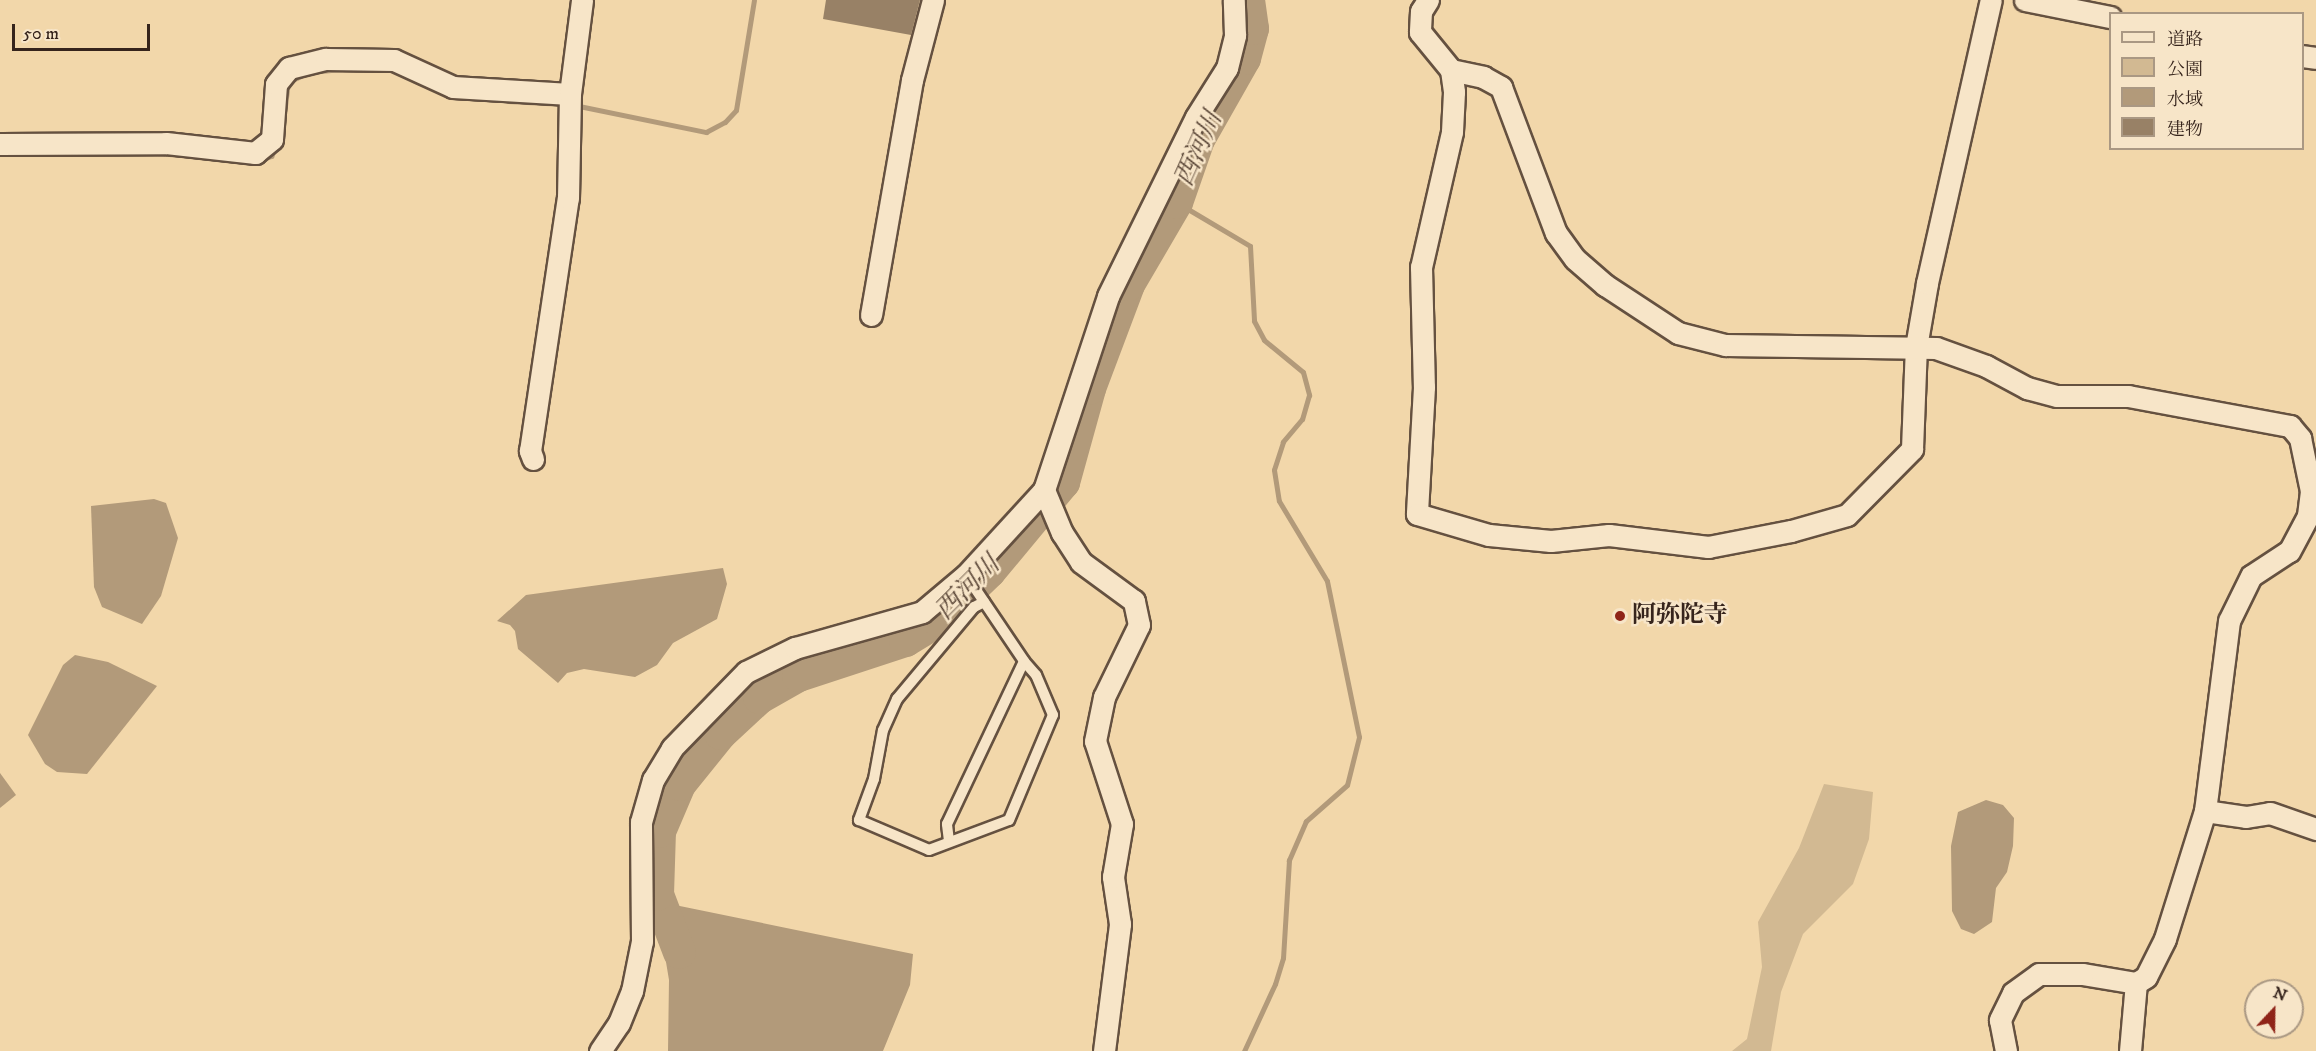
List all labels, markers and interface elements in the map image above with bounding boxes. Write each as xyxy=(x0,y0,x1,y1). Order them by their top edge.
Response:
scale bar xyxy=(15,12,153,50)
legend xyxy=(2109,12,2304,150)
text: 50 m xyxy=(23,23,59,45)
text: 道路 xyxy=(2167,29,2203,51)
text: 公園 xyxy=(2167,59,2203,81)
text: 水域 xyxy=(2167,89,2203,111)
water label: 西河川 xyxy=(1169,107,1229,191)
text: 建物 xyxy=(2167,119,2203,141)
water label: 西河川 xyxy=(929,549,1007,627)
place label: 阿弥陀寺 xyxy=(1632,602,1728,630)
marker: 阿弥陀寺 xyxy=(1613,609,1627,623)
north arrow xyxy=(2244,979,2304,1039)
text: N xyxy=(2270,982,2290,1006)

